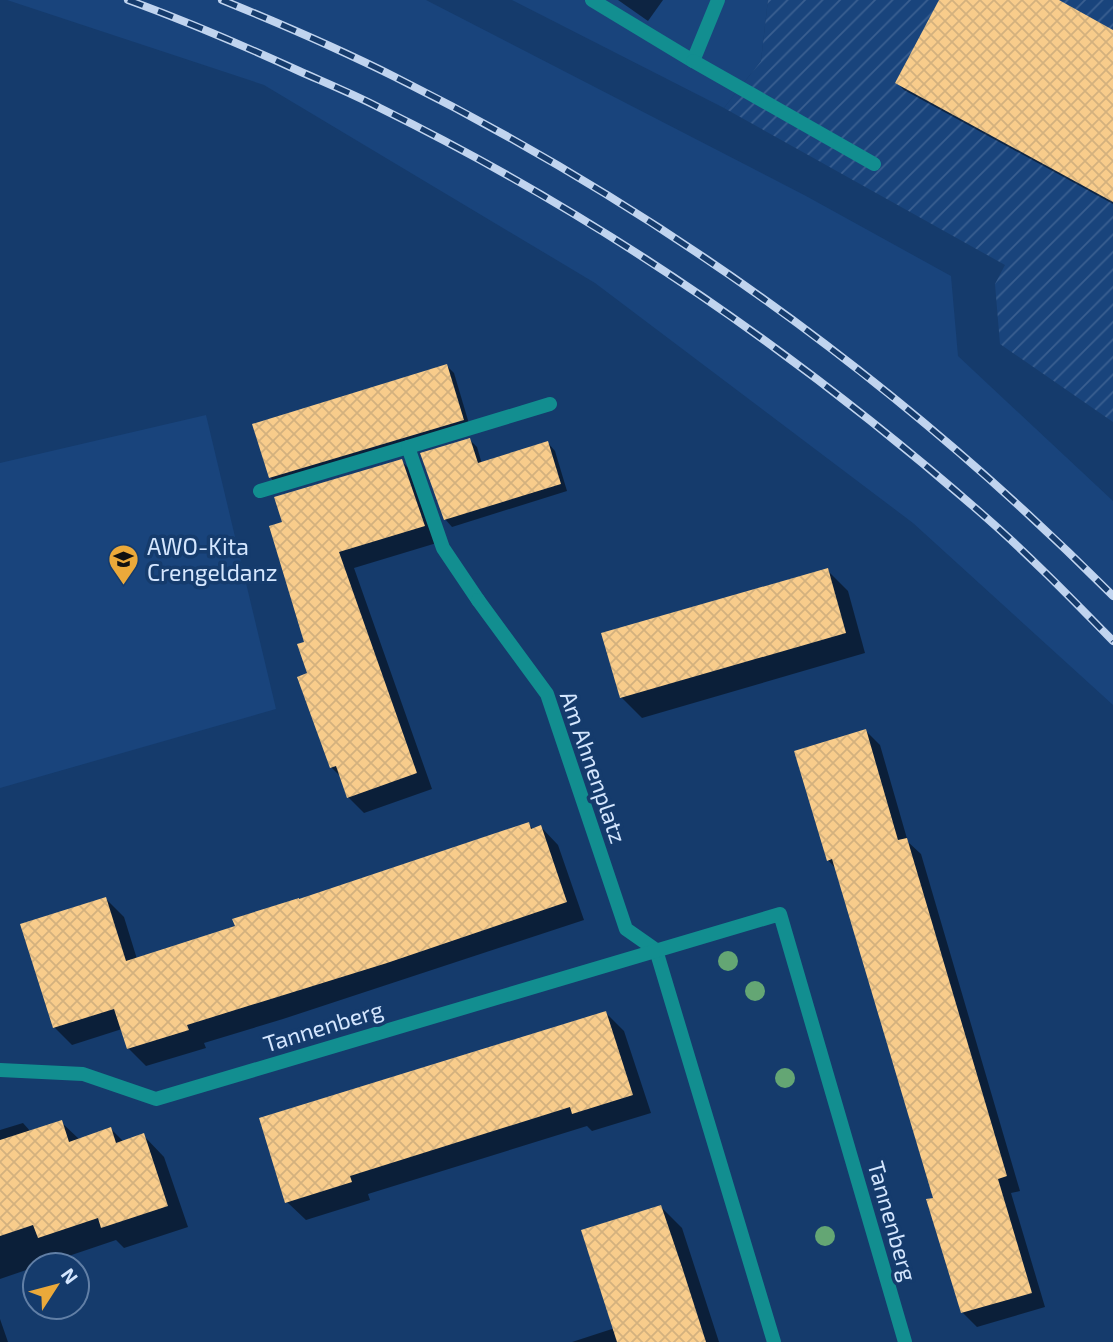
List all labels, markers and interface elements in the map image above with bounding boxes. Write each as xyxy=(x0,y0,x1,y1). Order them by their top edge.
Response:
place label: AWO-Kita Crengeldanz xyxy=(147,532,278,586)
school or university icon: AWO-Kita Crengeldanz xyxy=(107,542,141,586)
street label: Am Ahnenplatz xyxy=(555,687,633,847)
street label: Tannenberg xyxy=(260,994,386,1057)
street label: Tannenberg xyxy=(862,1158,924,1284)
north arrow xyxy=(21,1251,91,1321)
text: N xyxy=(57,1263,83,1288)

